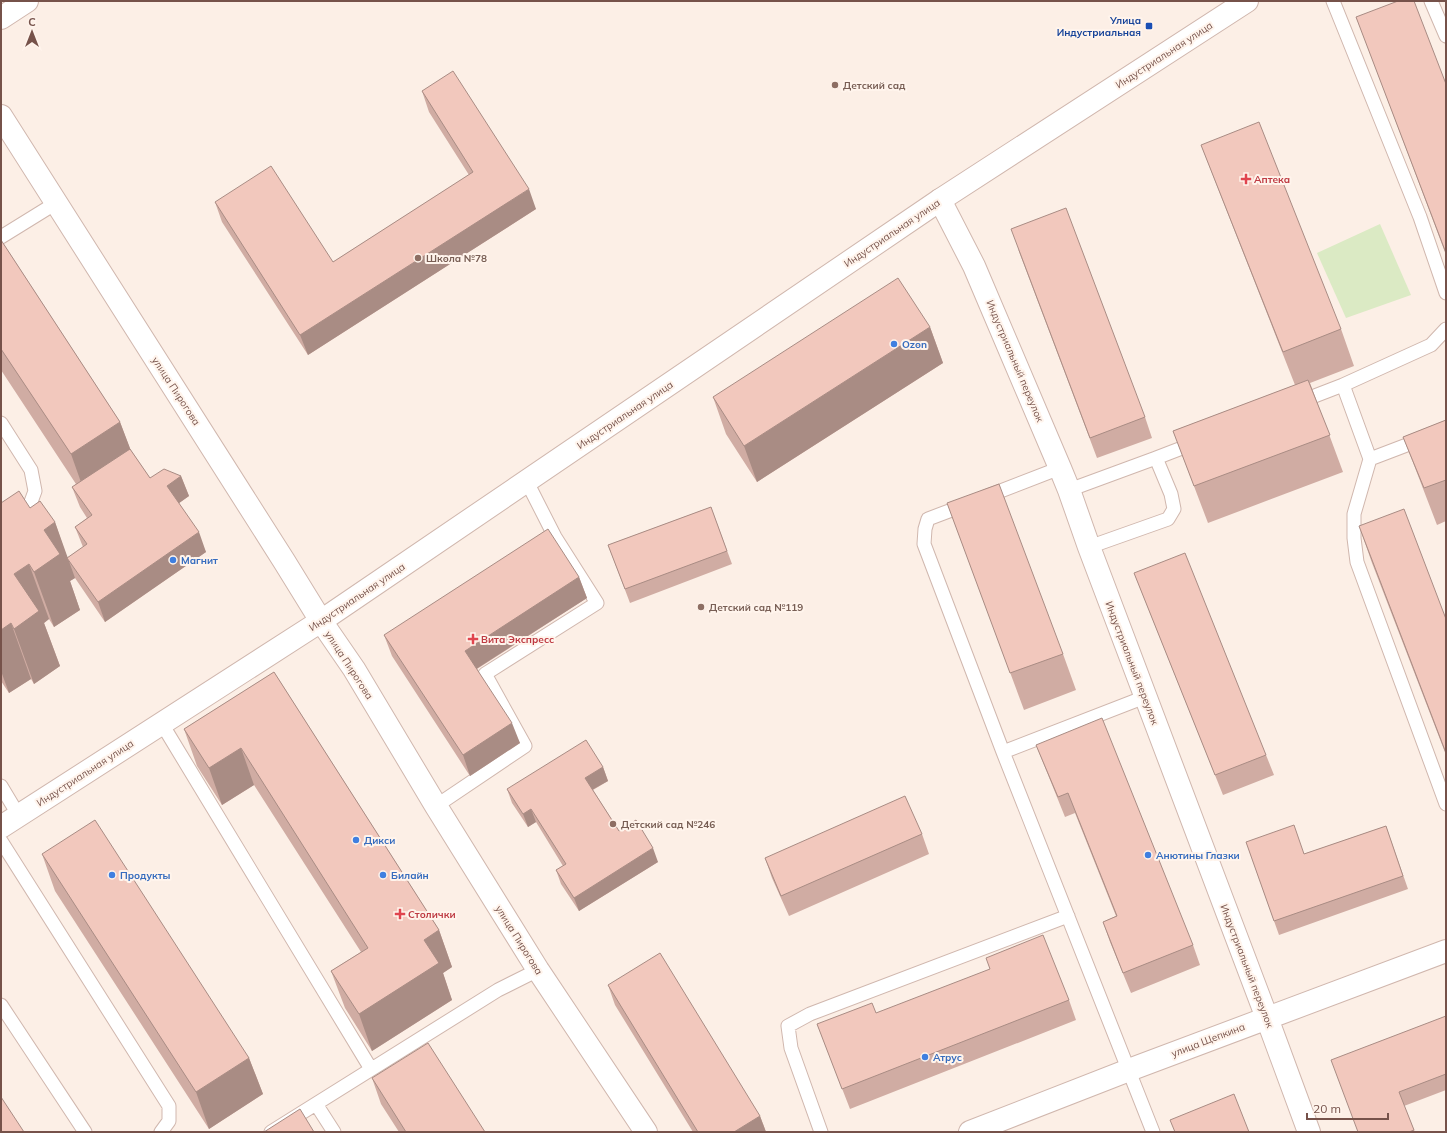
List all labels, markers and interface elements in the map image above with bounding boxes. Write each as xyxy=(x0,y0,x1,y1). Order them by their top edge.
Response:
north arrow xyxy=(12,12,52,52)
place label: Улица Индустриальная xyxy=(1057,14,1141,39)
text: С xyxy=(28,15,36,29)
street label: Индустриальная улица xyxy=(1113,19,1215,91)
marker: Улица Индустриальная xyxy=(1144,21,1154,31)
place label: Детский сад xyxy=(843,79,906,92)
marker: Детский сад xyxy=(830,80,840,90)
place label: Аптека xyxy=(1254,173,1290,186)
marker: Аптека xyxy=(1241,174,1251,184)
street label: Индустриальная улица xyxy=(841,196,943,270)
place label: Школа №78 xyxy=(426,252,487,265)
marker: Школа №78 xyxy=(413,253,423,263)
street label: Индустриальный переулок xyxy=(983,298,1047,424)
place label: Ozon xyxy=(902,338,927,351)
marker: Ozon xyxy=(889,339,899,349)
street label: улица Пирогова xyxy=(149,354,203,428)
street label: Индустриальная улица xyxy=(574,378,676,452)
place label: Магнит xyxy=(181,554,218,567)
marker: Магнит xyxy=(168,555,178,565)
street label: Индустриальная улица xyxy=(306,560,408,634)
street label: Индустриальный переулок xyxy=(1102,599,1162,727)
place label: Детский сад №119 xyxy=(709,601,803,614)
marker: Детский сад №119 xyxy=(696,602,706,612)
street label: улица Пирогова xyxy=(322,628,376,702)
place label: Вита Экспресс xyxy=(481,633,554,646)
marker: Вита Экспресс xyxy=(468,634,478,644)
street label: Индустриальная улица xyxy=(34,737,136,809)
place label: Детский сад №246 xyxy=(621,818,715,831)
marker: Детский сад №246 xyxy=(608,819,618,829)
place label: Дикси xyxy=(364,834,395,847)
marker: Дикси xyxy=(351,835,361,845)
place label: Анютины Глазки xyxy=(1156,849,1240,862)
marker: Анютины Глазки xyxy=(1143,850,1153,860)
place label: Продукты xyxy=(120,869,171,882)
place label: Билайн xyxy=(391,869,429,882)
marker: Продукты xyxy=(107,870,117,880)
marker: Билайн xyxy=(378,870,388,880)
street label: Индустриальный переулок xyxy=(1217,902,1277,1030)
street label: улица Пирогова xyxy=(493,903,545,977)
place label: Столички xyxy=(408,908,456,921)
marker: Столички xyxy=(395,909,405,919)
street label: улица Щепкина xyxy=(1169,1020,1247,1060)
place label: Атрус xyxy=(933,1051,962,1064)
marker: Атрус xyxy=(920,1052,930,1062)
scale bar xyxy=(1307,1095,1388,1121)
text: 20 m xyxy=(1313,1101,1341,1116)

